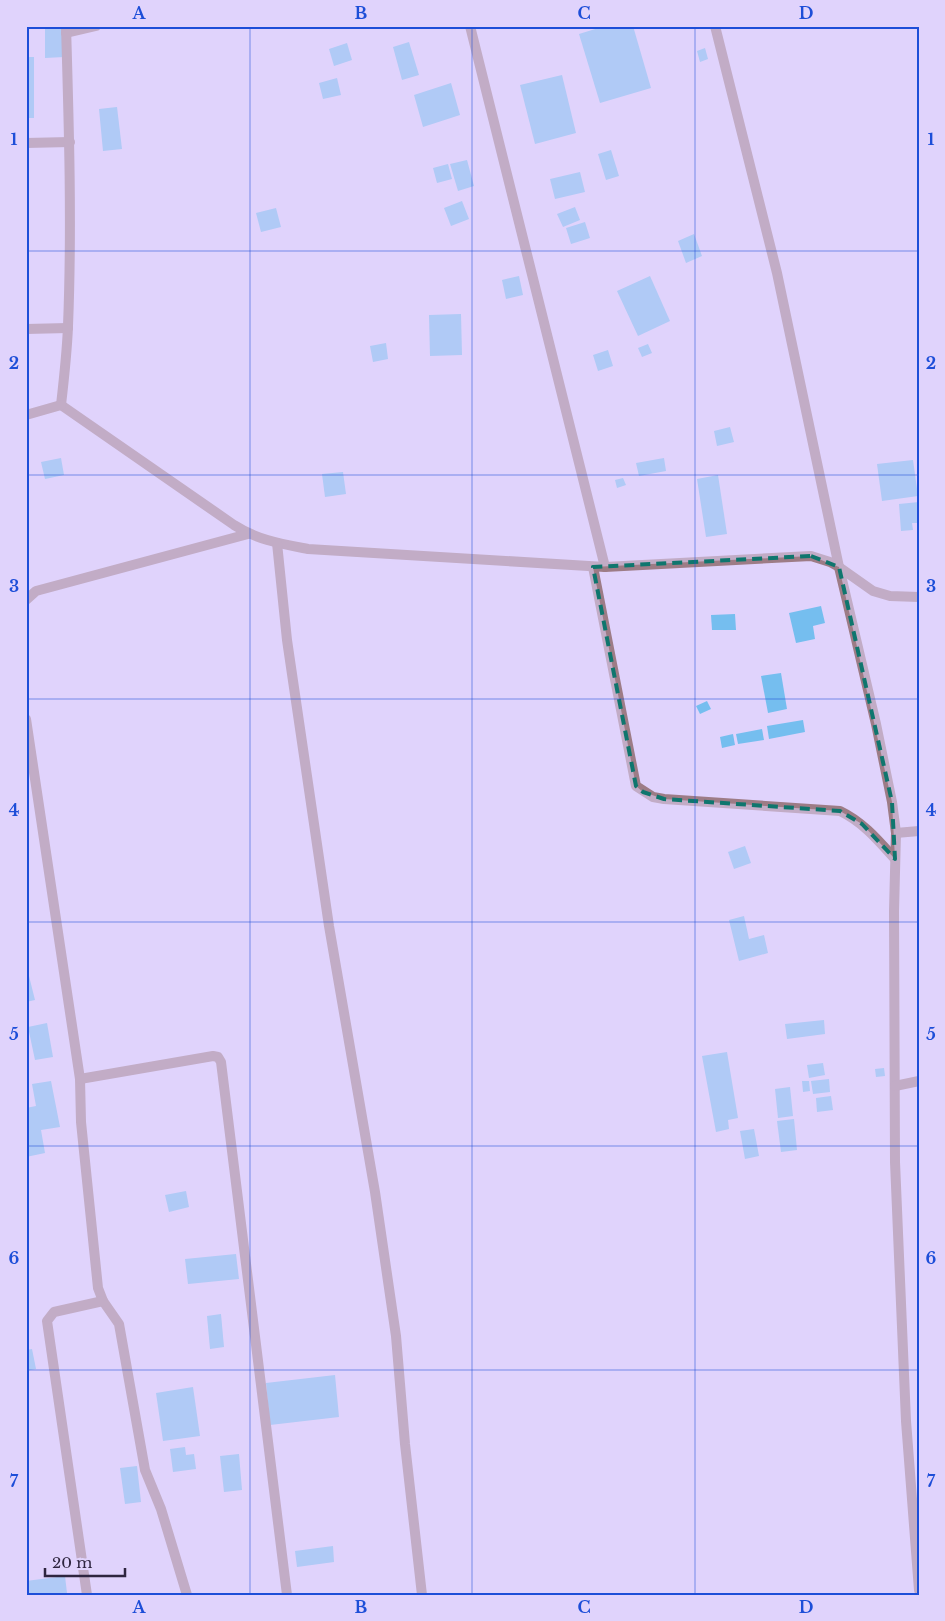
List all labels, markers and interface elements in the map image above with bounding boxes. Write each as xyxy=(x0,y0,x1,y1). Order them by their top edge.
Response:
text: A xyxy=(132,3,147,23)
text: B xyxy=(355,3,368,23)
text: C xyxy=(577,3,591,23)
text: D xyxy=(799,3,813,23)
text: 1 xyxy=(11,129,18,149)
text: 1 xyxy=(928,129,935,149)
text: 2 xyxy=(9,353,19,373)
text: 2 xyxy=(926,353,936,373)
text: 3 xyxy=(9,576,19,596)
text: 3 xyxy=(926,576,936,596)
text: 4 xyxy=(9,800,19,820)
text: 4 xyxy=(926,800,936,820)
text: 5 xyxy=(9,1024,19,1044)
text: 5 xyxy=(926,1024,936,1044)
text: 6 xyxy=(9,1248,20,1268)
text: 6 xyxy=(926,1248,937,1268)
text: 7 xyxy=(10,1471,19,1491)
text: 7 xyxy=(927,1471,936,1491)
scale bar xyxy=(45,1546,125,1578)
text: 20 m xyxy=(52,1553,92,1572)
text: A xyxy=(132,1597,147,1617)
text: B xyxy=(355,1597,368,1617)
text: C xyxy=(577,1597,591,1617)
text: D xyxy=(799,1597,813,1617)

